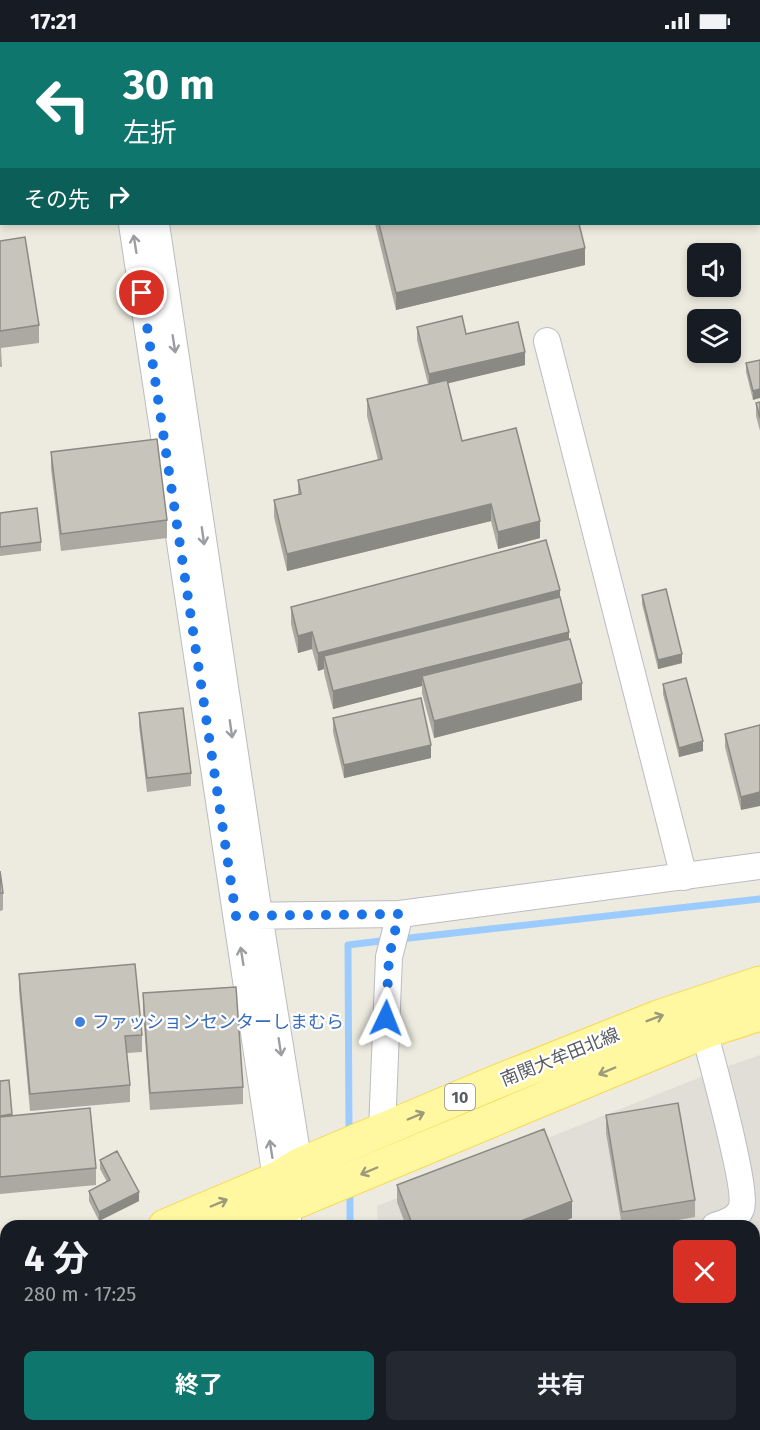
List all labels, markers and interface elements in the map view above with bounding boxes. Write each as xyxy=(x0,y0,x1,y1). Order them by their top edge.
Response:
text: 17:21 xyxy=(30,8,77,35)
text: 30 m xyxy=(123,60,215,110)
icon: left xyxy=(24,66,102,144)
text: 左折 xyxy=(123,117,177,149)
icon: right xyxy=(102,180,135,213)
text: その先 xyxy=(24,186,90,213)
one-way arrow xyxy=(130,235,141,255)
map controls xyxy=(687,243,741,363)
button: sound xyxy=(687,243,741,297)
pin xyxy=(116,267,167,318)
icon: arrive xyxy=(125,276,158,309)
button: layers xyxy=(687,309,741,363)
one-way arrow xyxy=(169,333,180,353)
one-way arrow xyxy=(197,526,208,546)
one-way arrow xyxy=(226,719,237,739)
one-way arrow xyxy=(237,947,248,967)
position arrow xyxy=(354,986,418,1050)
place label: ファッションセンターしまむら xyxy=(92,1011,344,1033)
one-way arrow xyxy=(646,1012,664,1023)
marker: ファッションセンターしまむら xyxy=(73,1015,87,1029)
street label: 南関大牟田北線 xyxy=(497,1023,623,1091)
one-way arrow xyxy=(275,1036,286,1056)
one-way arrow xyxy=(598,1066,617,1077)
road number: 10 xyxy=(445,1084,475,1110)
one-way arrow xyxy=(407,1109,425,1121)
one-way arrow xyxy=(266,1140,277,1160)
one-way arrow xyxy=(360,1166,379,1177)
one-way arrow xyxy=(209,1197,228,1208)
text: 4 分 xyxy=(24,1237,89,1281)
button: close xyxy=(673,1240,736,1303)
text: 280 m · 17:25 xyxy=(24,1282,136,1306)
button: 終了 xyxy=(24,1351,374,1420)
button: 共有 xyxy=(386,1351,736,1420)

